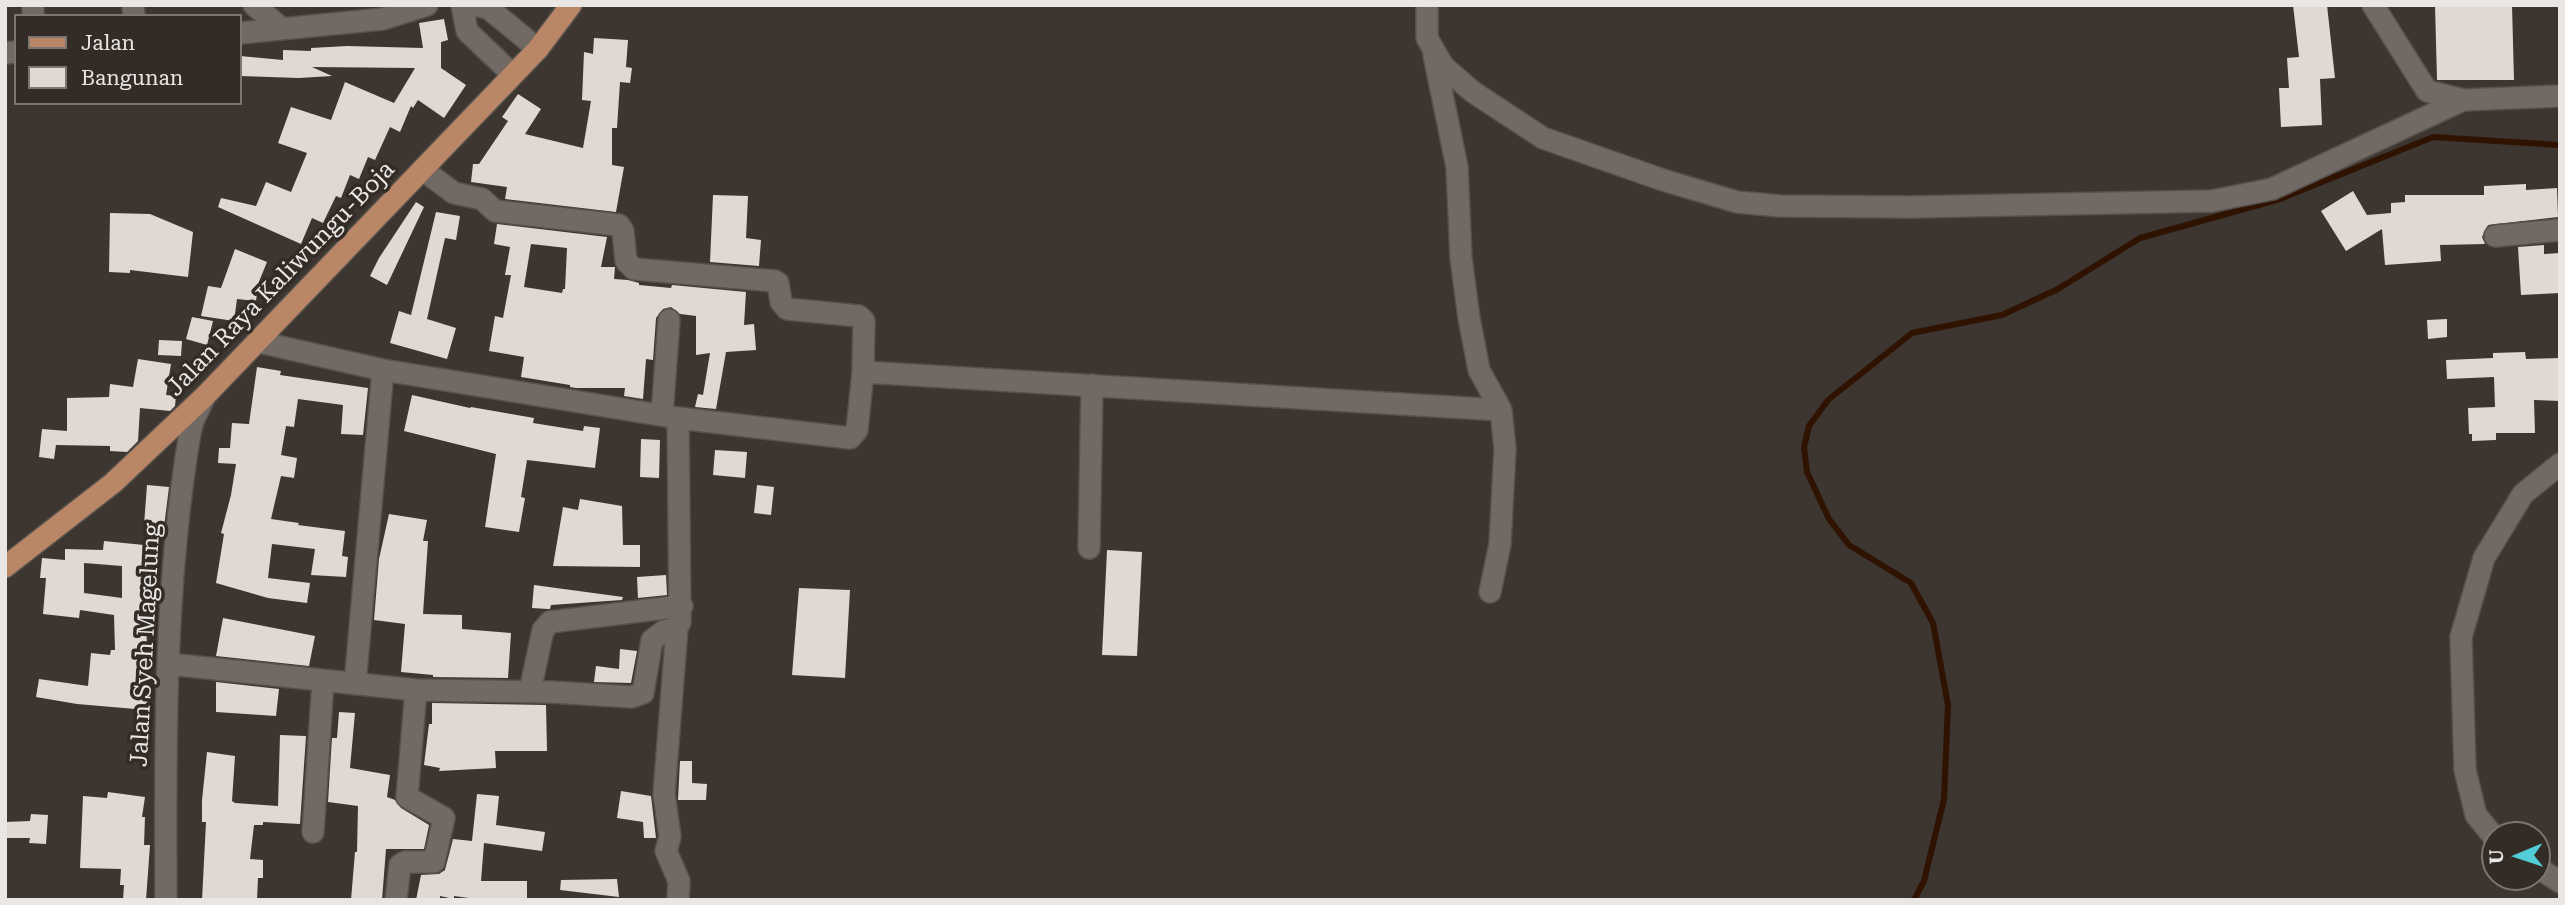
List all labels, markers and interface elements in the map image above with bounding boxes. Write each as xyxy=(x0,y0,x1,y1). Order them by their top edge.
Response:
legend xyxy=(14,14,242,105)
text: Jalan xyxy=(81,31,135,55)
text: Bangunan xyxy=(81,66,183,90)
street label: Jalan Raya Kaliwungu-Boja xyxy=(161,156,401,402)
street label: Jalan Syeh Magelung xyxy=(125,522,167,768)
north arrow xyxy=(2481,821,2551,891)
text: U xyxy=(2485,849,2508,864)

